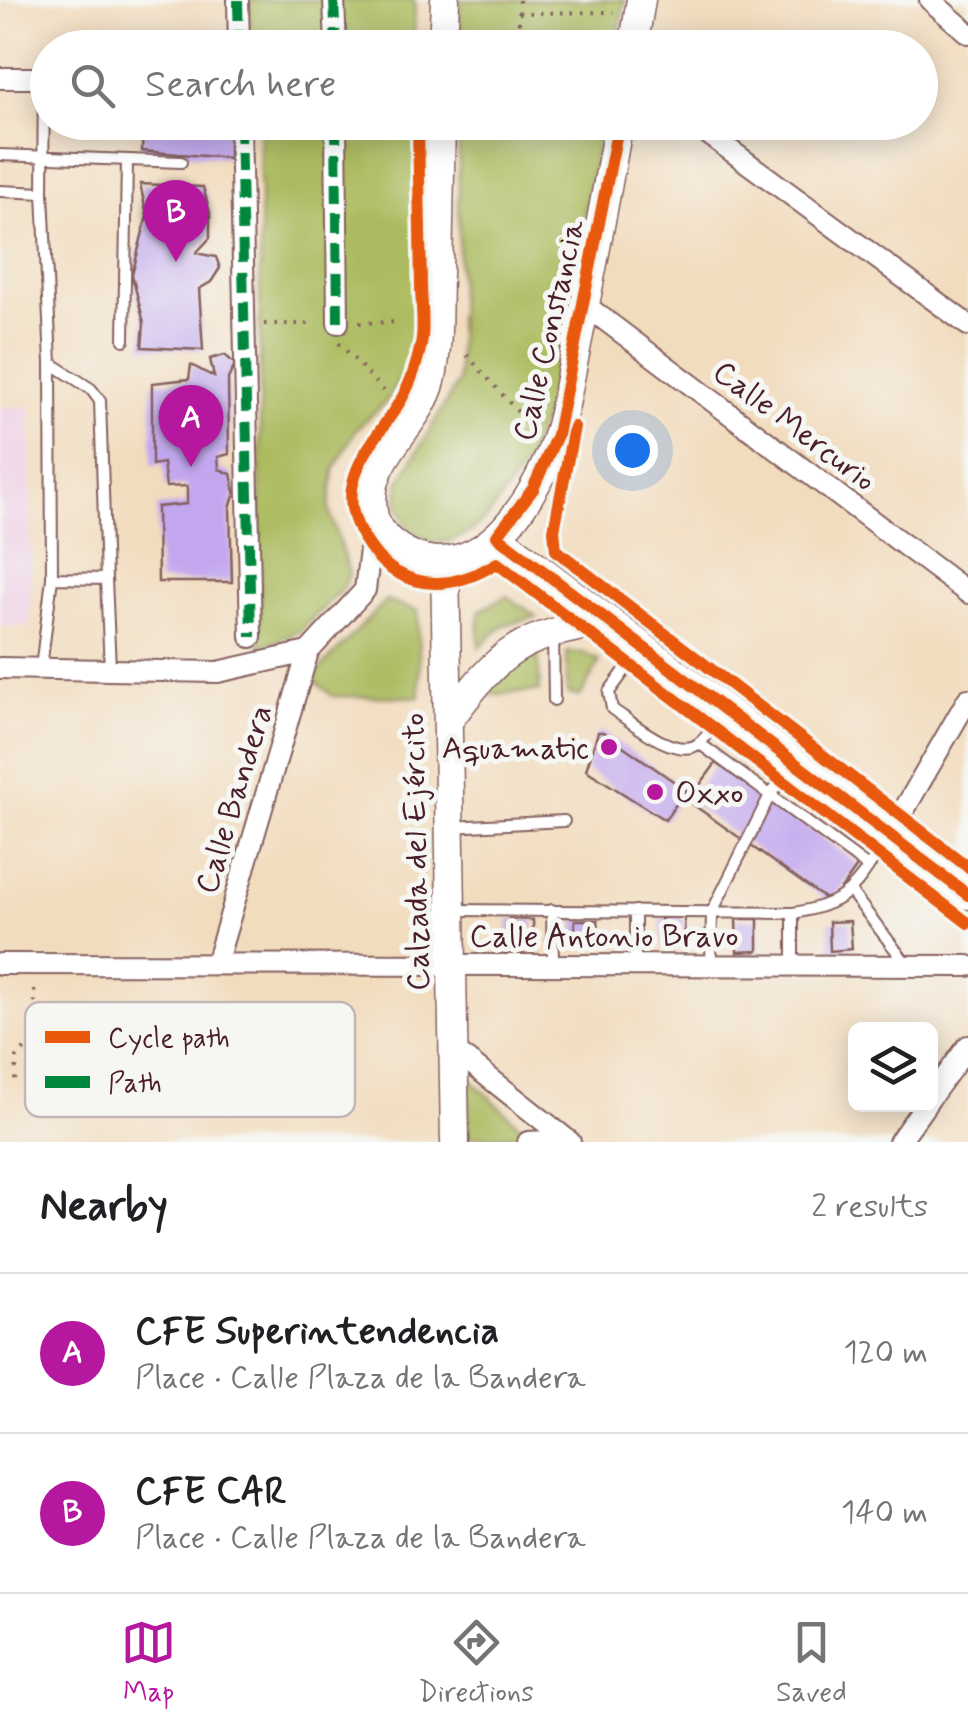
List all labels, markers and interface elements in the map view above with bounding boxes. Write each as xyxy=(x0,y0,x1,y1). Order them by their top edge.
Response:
search box xyxy=(30,30,938,140)
icon: search xyxy=(65,58,120,113)
text: Search here xyxy=(145,61,336,110)
pin: B xyxy=(144,180,208,262)
street label: Calle Constancia xyxy=(504,215,596,445)
street label: Calle Mercurio xyxy=(704,352,884,502)
pin: A xyxy=(158,384,224,467)
your location xyxy=(607,425,658,476)
street label: Calle Bandera xyxy=(186,700,284,899)
street label: Calzada del Ejército xyxy=(394,713,440,991)
place label: Aquamatic xyxy=(442,728,589,770)
marker: Aquamatic xyxy=(598,736,620,758)
place label: Oxxo xyxy=(675,773,743,815)
marker: Oxxo xyxy=(644,781,666,803)
street label: Calle Antonio Bravo xyxy=(470,916,738,958)
legend xyxy=(25,1002,355,1117)
text: Cycle path xyxy=(108,1021,230,1058)
map controls xyxy=(848,1022,938,1112)
button: layers xyxy=(848,1022,938,1112)
text: Path xyxy=(108,1066,162,1103)
text: Nearby xyxy=(40,1180,168,1235)
text: 2 results xyxy=(811,1186,928,1228)
text: CFE Superintendencia xyxy=(135,1308,499,1357)
text: A xyxy=(62,1332,83,1374)
text: 120 m xyxy=(843,1332,928,1374)
text: Place · Calle Plaza de la Bandera xyxy=(135,1357,586,1399)
text: CFE CAR xyxy=(135,1468,287,1517)
text: B xyxy=(62,1492,83,1534)
text: 140 m xyxy=(841,1492,928,1534)
text: Place · Calle Plaza de la Bandera xyxy=(135,1517,586,1559)
tab: Map xyxy=(121,1615,176,1712)
tab: Directions xyxy=(419,1615,534,1712)
tab: Saved xyxy=(776,1615,847,1712)

